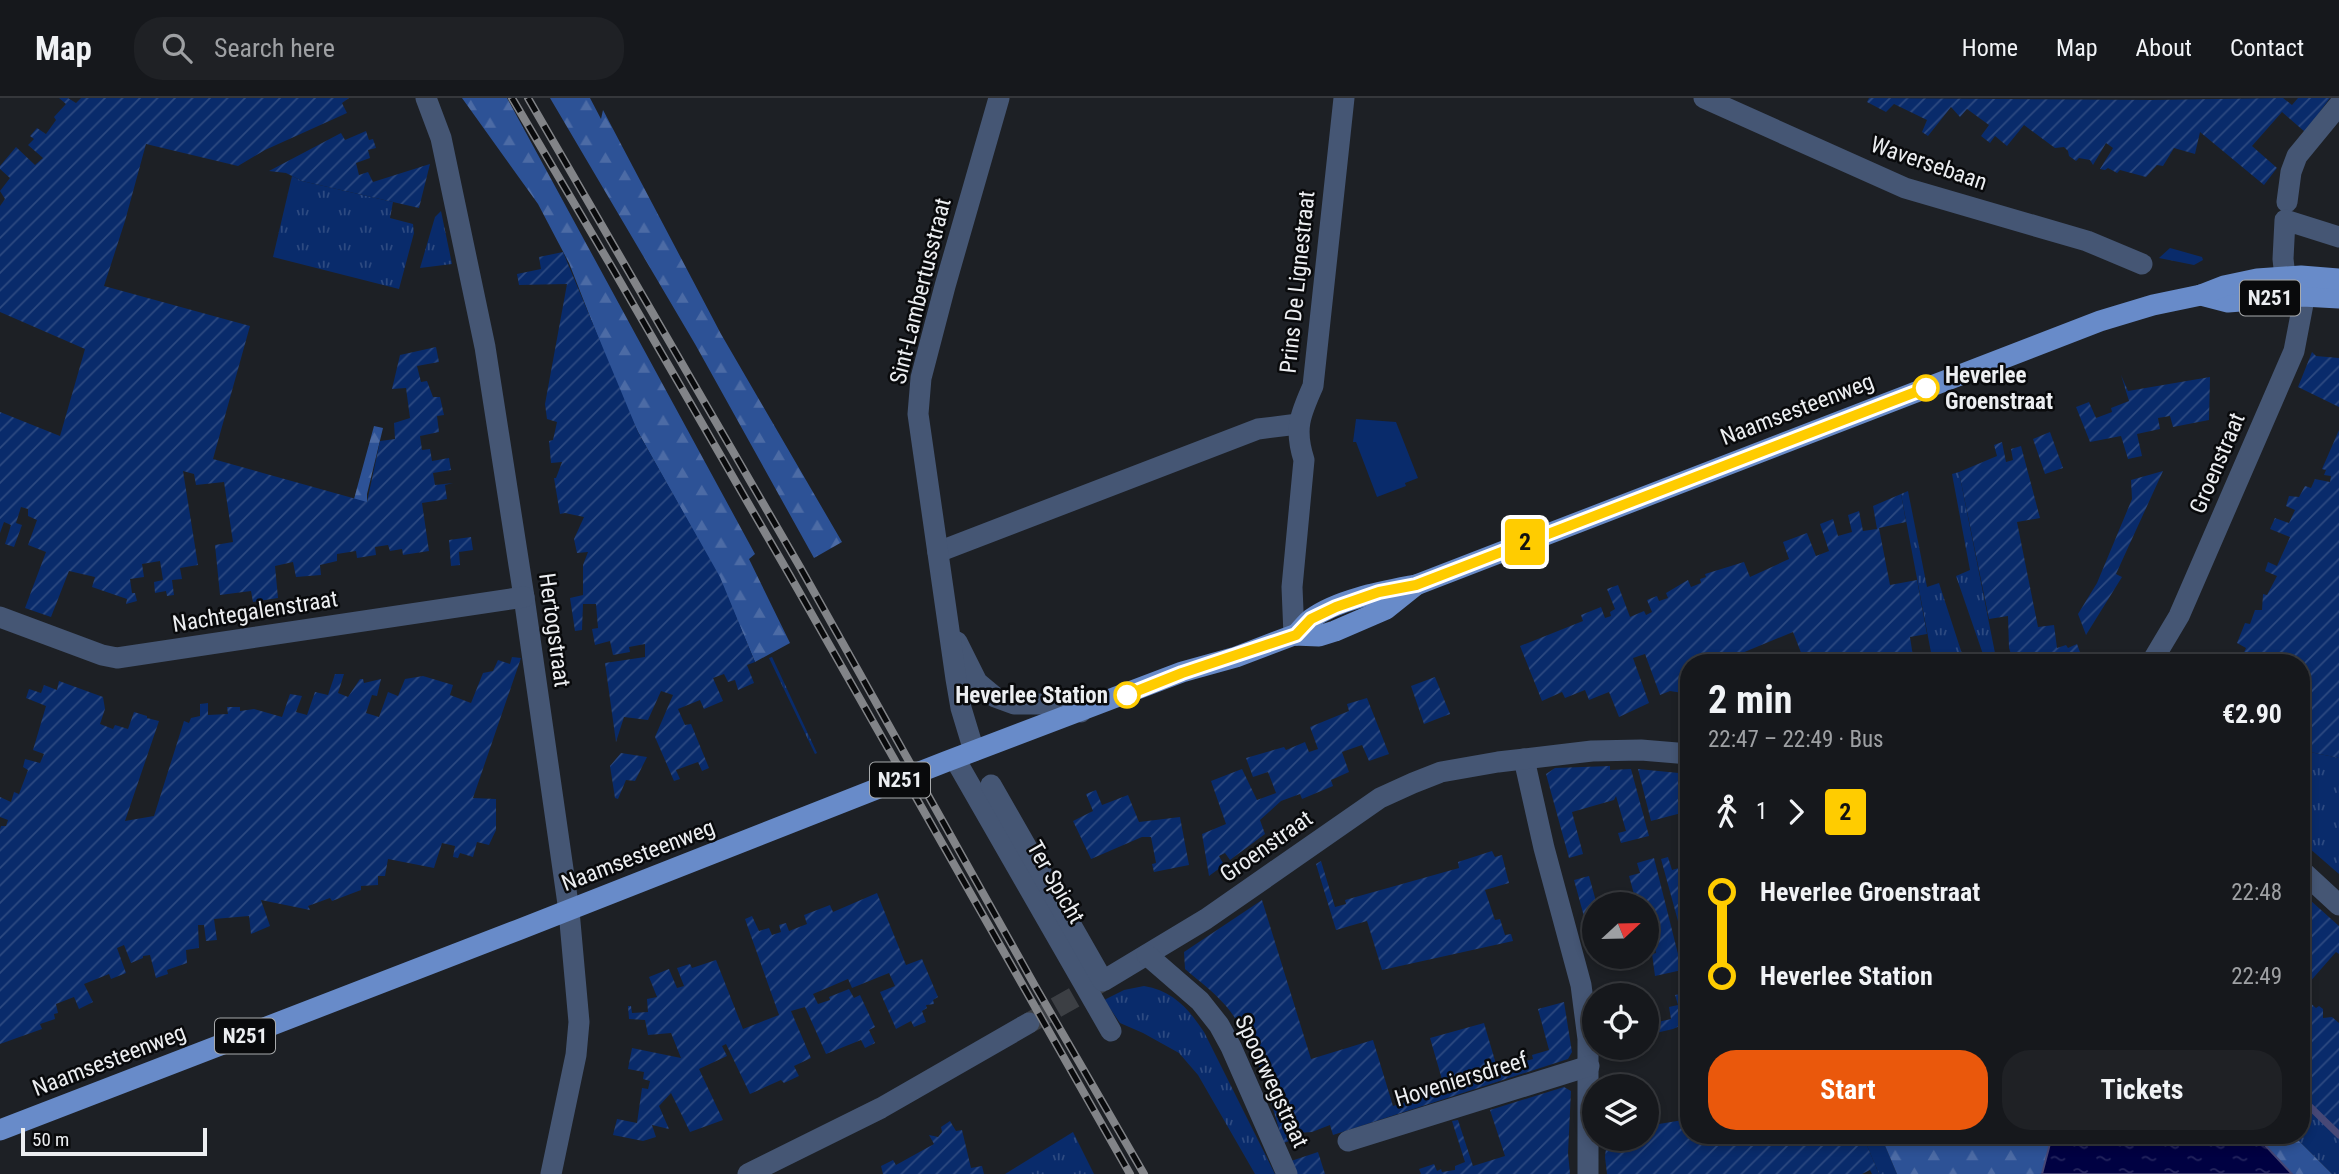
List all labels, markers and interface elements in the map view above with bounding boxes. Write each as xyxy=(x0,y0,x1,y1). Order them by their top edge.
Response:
search box xyxy=(134,17,624,80)
text: Map xyxy=(35,29,92,68)
icon: search xyxy=(158,29,196,67)
text: Search here xyxy=(214,33,335,63)
text: Home xyxy=(1962,34,2018,62)
text: Map xyxy=(2056,34,2098,62)
text: About xyxy=(2136,34,2192,62)
text: Contact xyxy=(2230,34,2304,62)
street label: Waversebaan xyxy=(1867,131,1991,196)
street label: Prins De Lignestraat xyxy=(1274,189,1321,375)
street label: Sint-Lambertusstraat xyxy=(884,195,957,387)
road number: N251 xyxy=(2240,280,2300,316)
place label: Heverlee Groenstraat xyxy=(1945,362,2053,415)
street label: Naamsesteenweg xyxy=(1717,368,1878,451)
marker: Heverlee Groenstraat xyxy=(1913,375,1939,401)
street label: Groenstraat xyxy=(2184,409,2251,518)
line badge: 2 xyxy=(1502,519,1548,565)
text: 2 xyxy=(1519,528,1531,556)
street label: Hertogstraat xyxy=(533,571,576,689)
street label: Nachtegalenstraat xyxy=(171,585,340,638)
text: 2 min xyxy=(1708,678,1792,722)
place label: Heverlee Station xyxy=(955,682,1108,709)
marker: Heverlee Station xyxy=(1114,682,1140,708)
text: €2.90 xyxy=(2222,699,2282,729)
text: 22:47 – 22:49 · Bus xyxy=(1708,726,1884,753)
road number: N251 xyxy=(870,762,930,798)
icon: walk xyxy=(1708,793,1746,831)
icon: forward xyxy=(1777,793,1815,831)
text: 1 xyxy=(1756,798,1767,825)
text: 2 xyxy=(1839,798,1852,826)
street label: Groenstraat xyxy=(1215,805,1318,888)
street label: Naamsesteenweg xyxy=(558,814,719,897)
street label: Ter Spicht xyxy=(1021,836,1090,928)
text: Heverlee Groenstraat xyxy=(1760,877,1980,907)
text: 22:48 xyxy=(2231,879,2282,906)
north arrow xyxy=(1582,892,1659,970)
map controls xyxy=(1582,892,1659,1151)
text: Heverlee Station xyxy=(1760,961,1933,991)
text: 22:49 xyxy=(2231,963,2282,990)
button: locate xyxy=(1582,983,1659,1060)
street label: Spoorwegstraat xyxy=(1229,1011,1314,1152)
road number: N251 xyxy=(215,1018,275,1054)
street label: Naamsesteenweg xyxy=(29,1019,190,1102)
street label: Hoveniersdreef xyxy=(1391,1046,1532,1113)
button: Start xyxy=(1708,1050,1988,1130)
button: Tickets xyxy=(2002,1050,2282,1130)
button: layers xyxy=(1582,1074,1659,1151)
scale bar xyxy=(21,1125,206,1157)
text: 50 m xyxy=(32,1128,69,1151)

